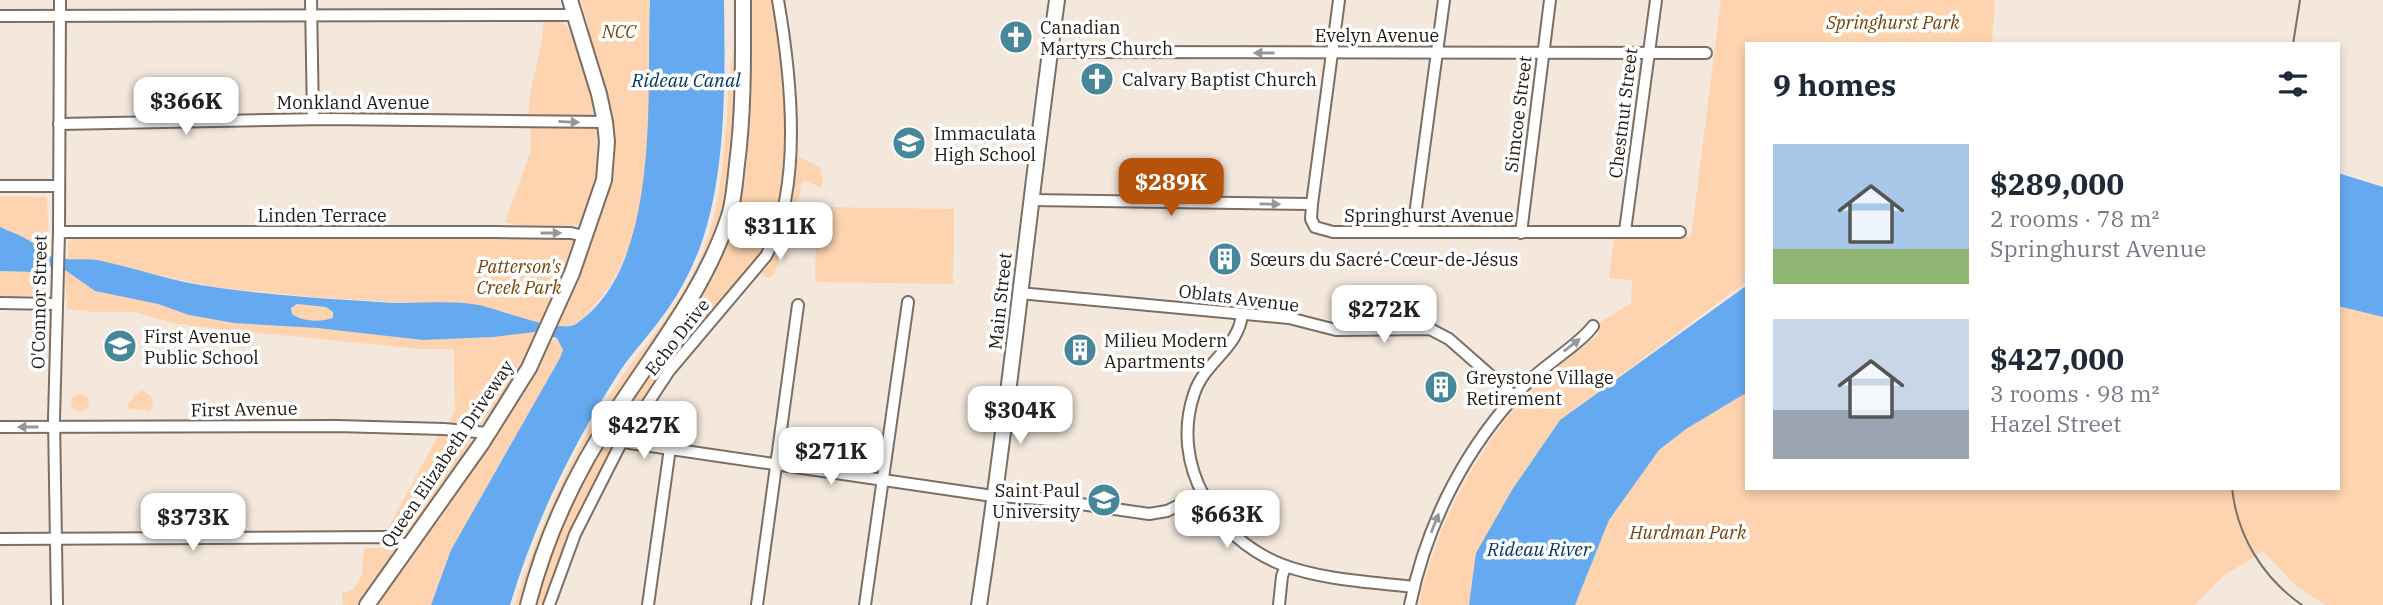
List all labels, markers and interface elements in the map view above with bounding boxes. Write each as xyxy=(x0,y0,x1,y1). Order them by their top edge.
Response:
park label: Springhurst Park xyxy=(1825,11,1960,34)
place label: Canadian Martyrs Church xyxy=(1040,16,1173,60)
church icon: Canadian Martyrs Church xyxy=(997,18,1035,56)
park label: NCC xyxy=(601,20,637,43)
street label: Evelyn Avenue xyxy=(1315,24,1439,47)
street label: Chestnut Street xyxy=(1604,46,1642,180)
one-way arrow xyxy=(1253,47,1275,59)
street label: Simcoe Street xyxy=(1499,54,1537,174)
church icon: Calvary Baptist Church xyxy=(1078,60,1116,98)
text: 9 homes xyxy=(1773,65,1896,104)
icon: filters xyxy=(2274,65,2312,103)
water label: Rideau Canal xyxy=(630,68,741,92)
place label: Calvary Baptist Church xyxy=(1122,68,1317,91)
pin: $366K xyxy=(137,78,235,137)
text: $366K xyxy=(150,85,222,115)
street label: Monkland Avenue xyxy=(277,91,429,114)
one-way arrow xyxy=(558,116,580,127)
place label: Immaculata High School xyxy=(934,122,1036,166)
school or university icon: Immaculata High School xyxy=(890,124,928,162)
pin: $289K xyxy=(1122,158,1220,218)
text: $289,000 xyxy=(1990,164,2124,203)
text: $289K xyxy=(1135,166,1207,196)
icon: home xyxy=(1829,172,1913,256)
one-way arrow xyxy=(1260,198,1282,209)
pin: $311K xyxy=(731,202,829,262)
text: 2 rooms · 78 m² xyxy=(1990,203,2160,233)
street label: Linden Terrace xyxy=(257,204,387,227)
street label: Springhurst Avenue xyxy=(1344,204,1514,227)
text: $311K xyxy=(744,210,816,240)
one-way arrow xyxy=(540,227,562,239)
text: Springhurst Avenue xyxy=(1990,233,2206,263)
street label: O'Connor Street xyxy=(26,235,52,369)
building icon: Sœurs du Sacré-Cœur-de-Jésus xyxy=(1206,240,1244,278)
place label: Sœurs du Sacré-Cœur-de-Jésus xyxy=(1250,248,1518,271)
street label: Main Street xyxy=(983,251,1017,351)
park label: Patterson's Creek Park xyxy=(476,255,562,299)
street label: Oblats Avenue xyxy=(1177,279,1301,317)
pin: $272K xyxy=(1335,286,1433,345)
text: $272K xyxy=(1348,293,1420,323)
street label: Echo Drive xyxy=(640,294,714,380)
place label: First Avenue Public School xyxy=(144,325,259,369)
school or university icon: First Avenue Public School xyxy=(101,327,139,365)
place label: Milieu Modern Apartments xyxy=(1104,329,1228,373)
building icon: Milieu Modern Apartments xyxy=(1061,331,1099,369)
one-way arrow xyxy=(1562,337,1580,352)
text: $427,000 xyxy=(1990,339,2124,378)
icon: home xyxy=(1829,347,1913,431)
street label: Queen Elizabeth Driveway xyxy=(376,356,519,552)
place label: Greystone Village Retirement xyxy=(1466,366,1614,410)
building icon: Greystone Village Retirement xyxy=(1422,368,1460,406)
text: 3 rooms · 98 m² xyxy=(1990,378,2160,408)
pin: $304K xyxy=(971,386,1069,446)
text: $304K xyxy=(984,394,1056,424)
street label: First Avenue xyxy=(190,397,298,421)
pin: $427K xyxy=(595,402,693,461)
text: Hazel Street xyxy=(1990,408,2121,438)
text: $427K xyxy=(608,409,680,439)
one-way arrow xyxy=(17,421,39,433)
pin: $271K xyxy=(782,428,880,487)
text: $271K xyxy=(795,435,867,465)
place label: Saint Paul University xyxy=(992,479,1080,523)
school or university icon: Saint Paul University xyxy=(1085,481,1123,519)
pin: $663K xyxy=(1178,490,1276,550)
pin: $373K xyxy=(144,494,242,553)
text: $663K xyxy=(1191,498,1263,528)
text: $373K xyxy=(157,501,229,531)
one-way arrow xyxy=(1430,512,1441,533)
park label: Hurdman Park xyxy=(1628,521,1747,544)
water label: Rideau River xyxy=(1486,537,1592,561)

